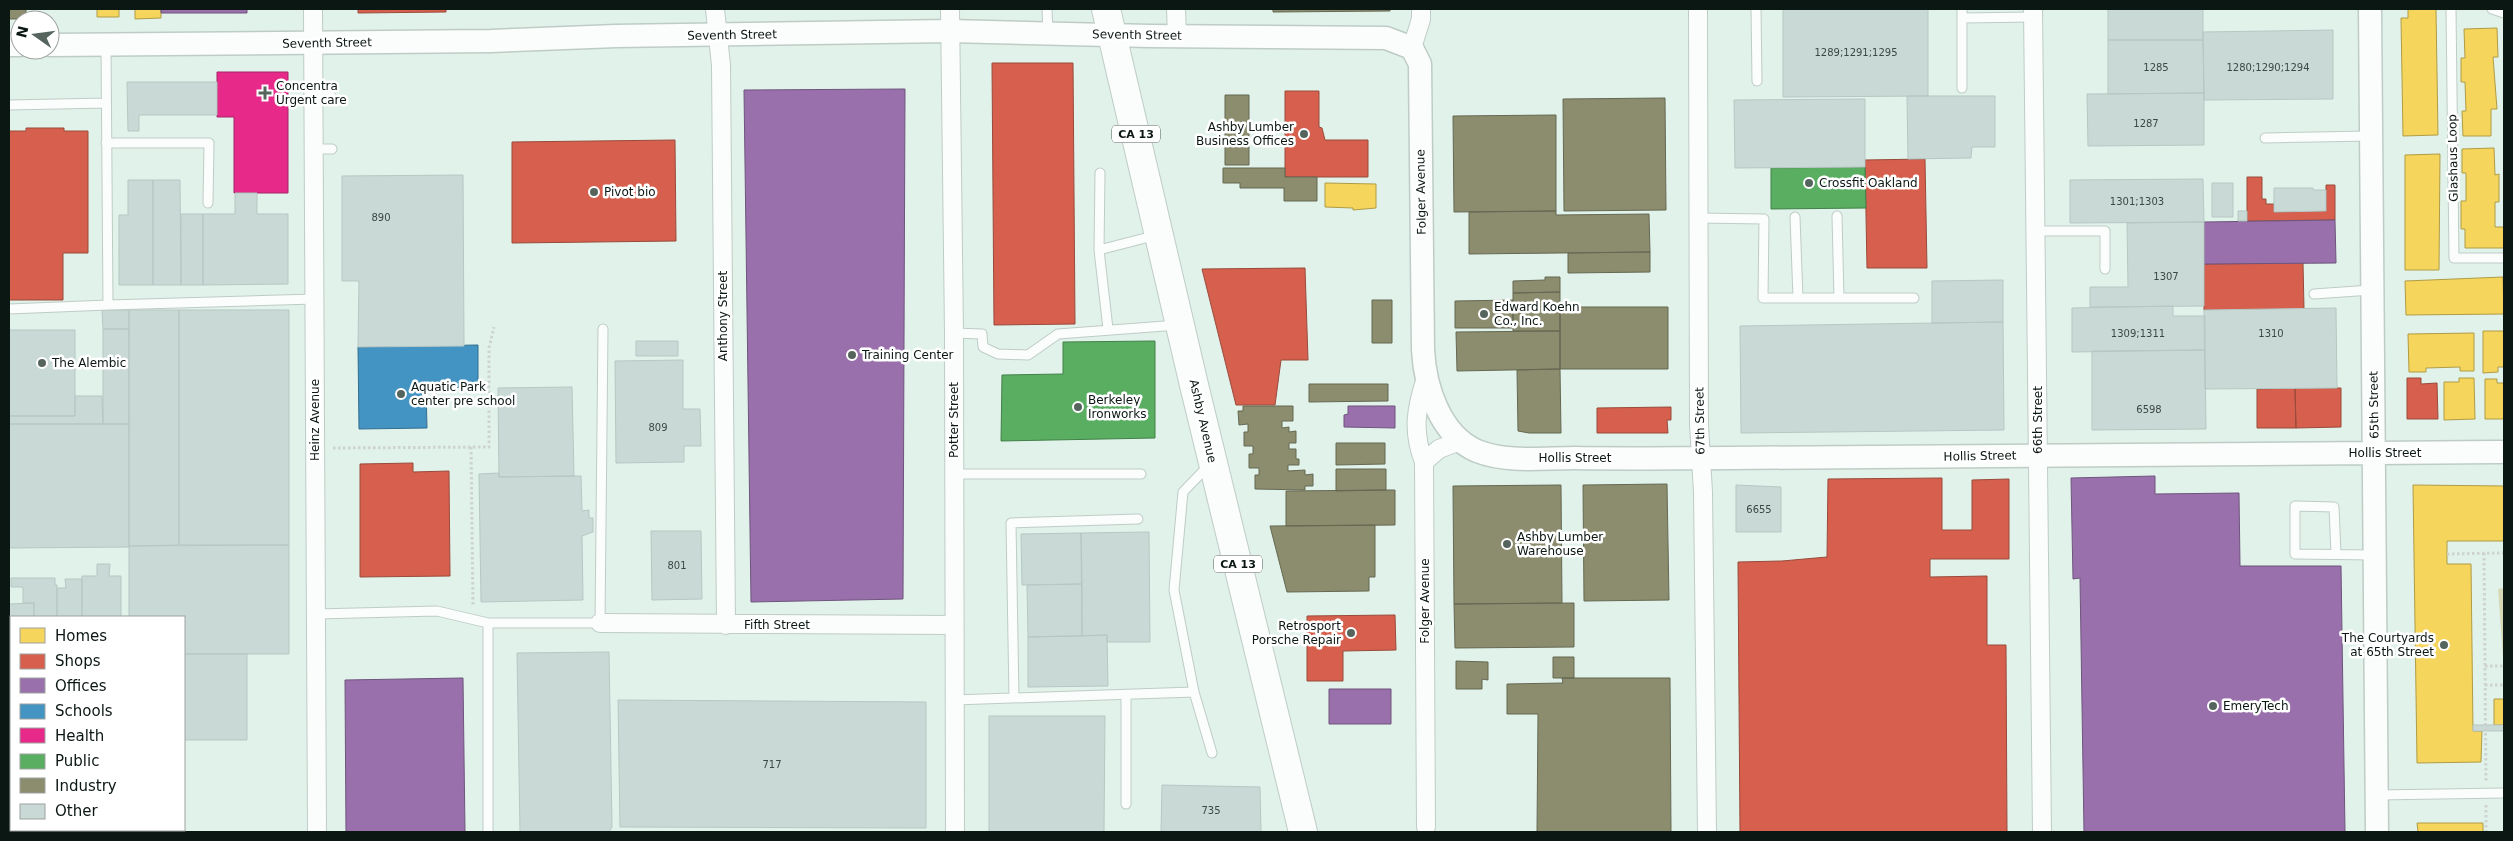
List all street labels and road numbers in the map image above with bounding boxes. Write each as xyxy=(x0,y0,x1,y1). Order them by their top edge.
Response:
street label: Seventh Street xyxy=(687,27,777,43)
street label: Seventh Street xyxy=(1092,27,1182,43)
street label: Seventh Street xyxy=(282,35,372,51)
street label: Glashaus Loop xyxy=(2445,114,2461,202)
road number: CA 13 xyxy=(1112,126,1160,142)
street label: Folger Avenue xyxy=(1413,149,1429,235)
street label: Anthony Street xyxy=(716,270,730,361)
street label: 65th Street xyxy=(2366,371,2382,439)
street label: Ashby Avenue xyxy=(1187,378,1219,464)
street label: Heinz Avenue xyxy=(308,379,322,461)
street label: Potter Street xyxy=(947,382,961,458)
street label: 66th Street xyxy=(2031,386,2045,454)
street label: 67th Street xyxy=(1692,387,1708,455)
street label: Hollis Street xyxy=(2349,446,2422,460)
street label: Hollis Street xyxy=(1943,448,2017,464)
street label: Hollis Street xyxy=(1539,451,1612,465)
road number: CA 13 xyxy=(1214,556,1262,572)
street label: Folger Avenue xyxy=(1418,558,1432,644)
street label: Fifth Street xyxy=(744,618,810,632)

